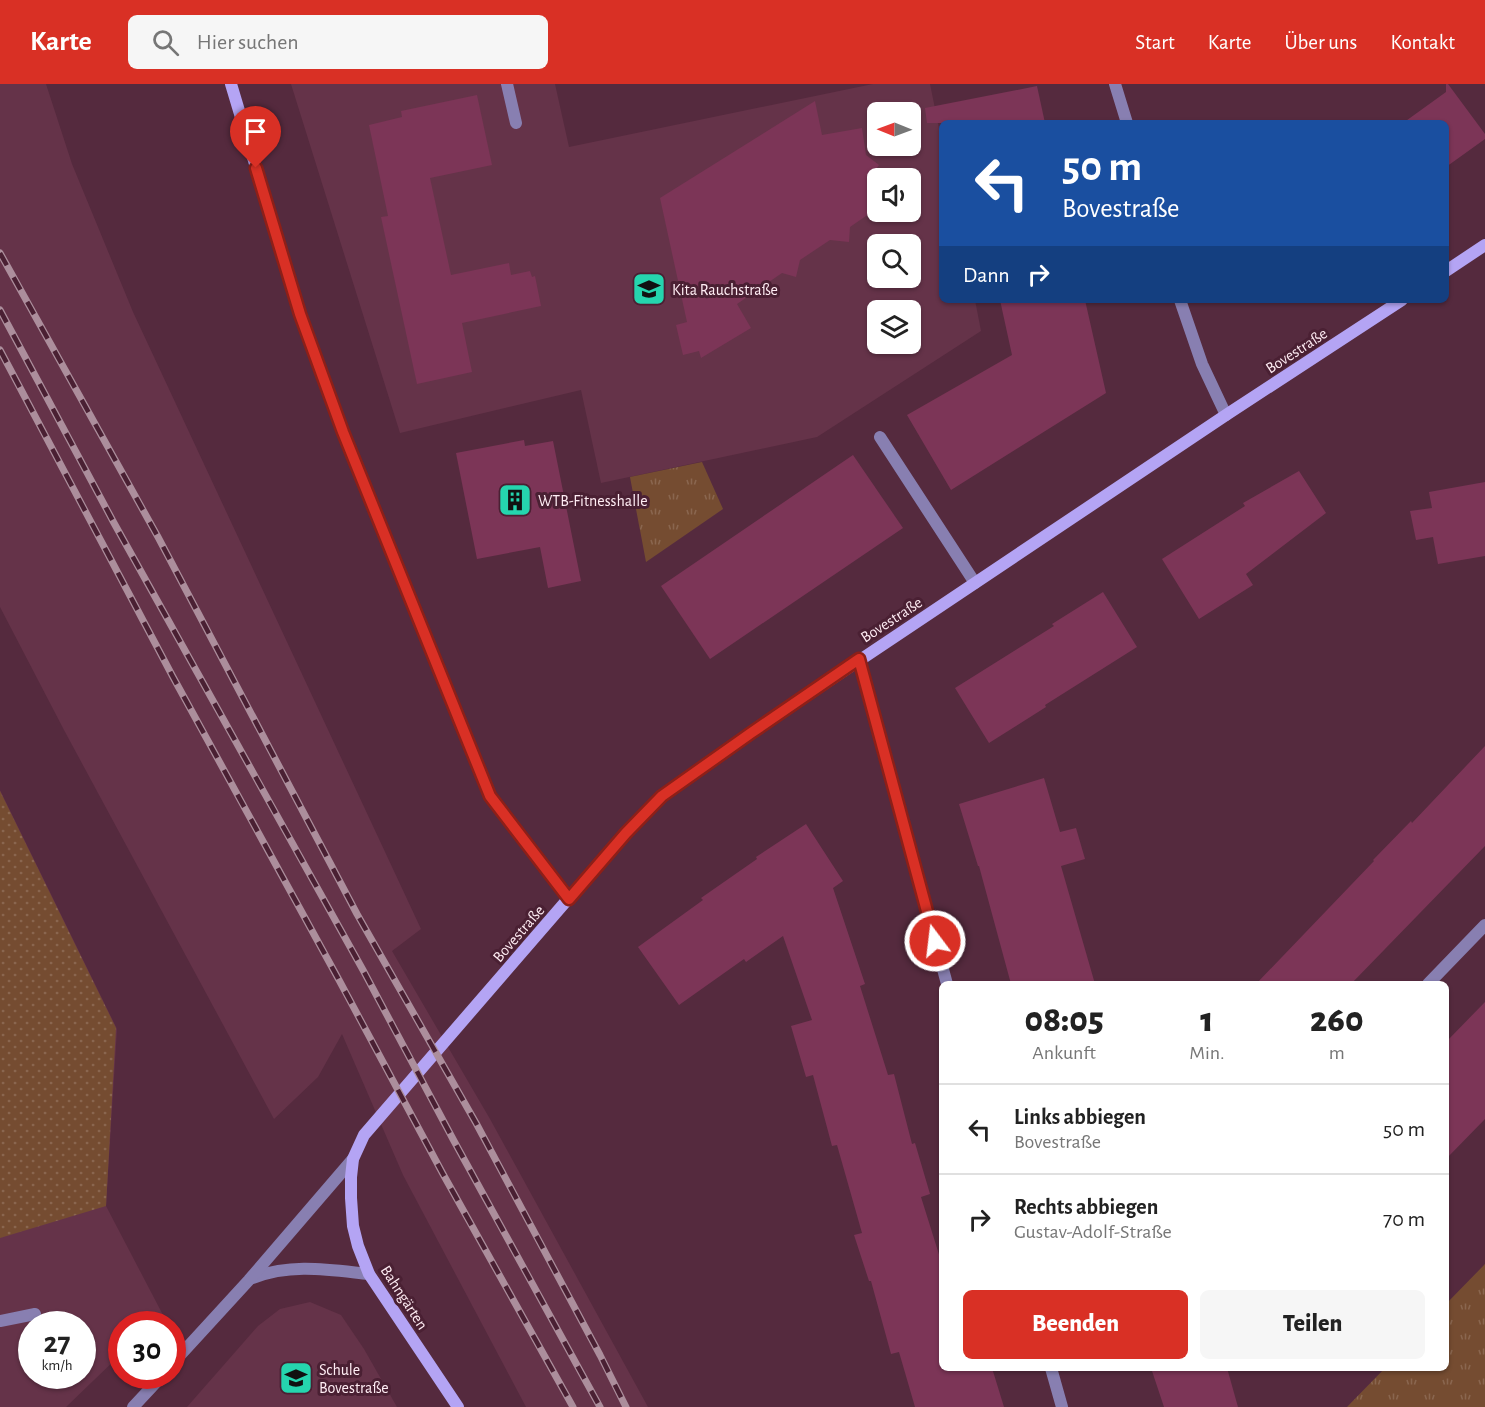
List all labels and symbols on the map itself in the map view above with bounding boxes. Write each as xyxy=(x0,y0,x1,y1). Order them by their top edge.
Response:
north arrow xyxy=(867,102,921,156)
pin xyxy=(230,106,281,168)
school or university icon: Kita Rauchstraße xyxy=(631,271,667,307)
place label: Kita Rauchstraße xyxy=(672,282,778,298)
street label: Bovestraße xyxy=(1263,325,1330,377)
building icon: WTB-Fitnesshalle xyxy=(497,482,533,518)
place label: WTB-Fitnesshalle xyxy=(538,493,648,509)
street label: Bovestraße xyxy=(858,594,925,646)
street label: Bovestraße xyxy=(490,902,548,965)
position arrow xyxy=(903,909,967,973)
street label: Bahngärten xyxy=(378,1263,431,1332)
speed limit sign: 30 xyxy=(108,1311,186,1389)
school or university icon: Schule Bovestraße xyxy=(278,1360,314,1396)
place label: Schule Bovestraße xyxy=(319,1362,389,1396)

